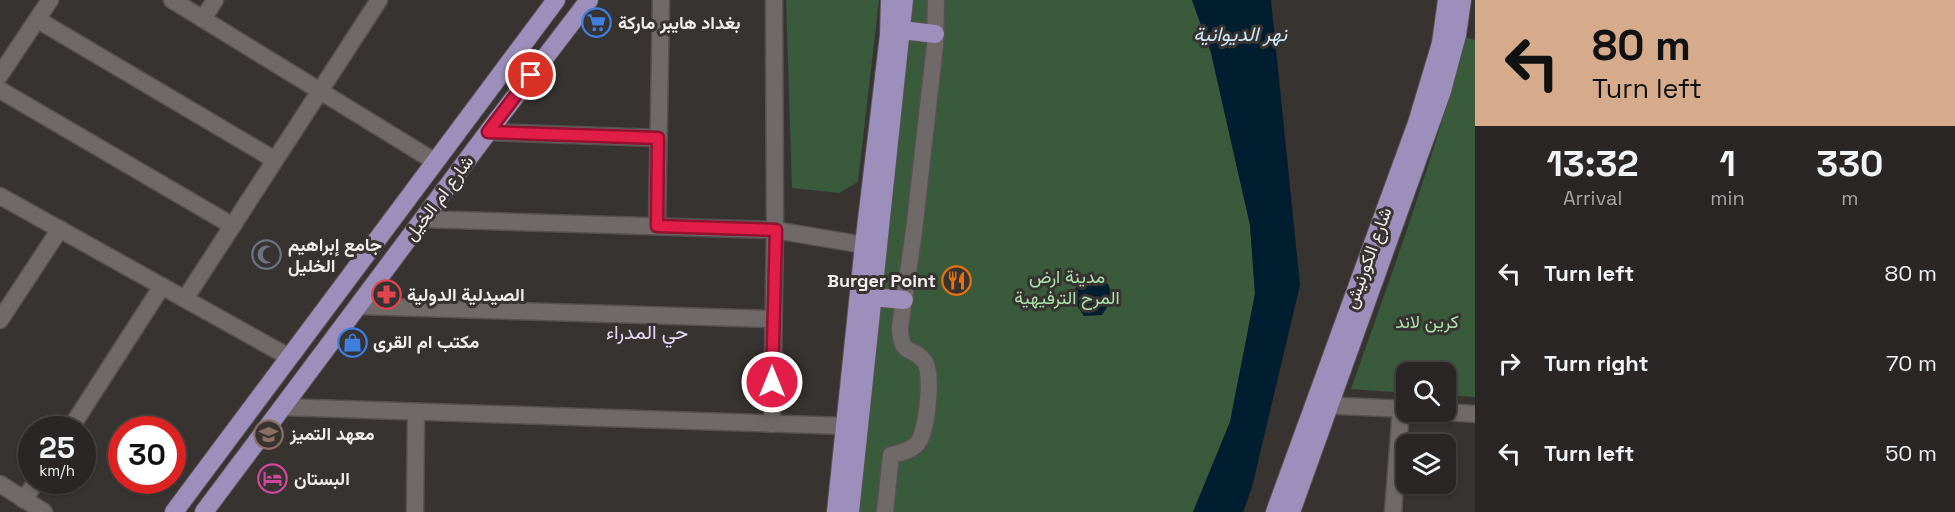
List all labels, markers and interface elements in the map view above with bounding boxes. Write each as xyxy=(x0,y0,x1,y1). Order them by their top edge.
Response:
supermarket icon: بغداد هايبر ماركة xyxy=(581,7,613,39)
place label: بغداد هايبر ماركة xyxy=(618,11,740,34)
text: 80 m xyxy=(1592,19,1691,72)
water label: نهر الديوانية xyxy=(1193,21,1288,47)
icon: left xyxy=(1493,24,1571,102)
pin xyxy=(505,49,556,100)
icon: arrive xyxy=(514,58,547,91)
text: Turn left xyxy=(1592,71,1702,106)
text: 13:32 xyxy=(1547,141,1639,187)
text: 1 xyxy=(1719,141,1736,187)
text: 330 xyxy=(1816,141,1883,187)
street label: شارع ام الخيل xyxy=(399,150,479,246)
text: Arrival xyxy=(1563,185,1622,211)
text: min xyxy=(1710,185,1745,211)
text: m xyxy=(1841,185,1858,211)
street label: شارع الكورنيش xyxy=(1339,204,1397,312)
place label: جامع إبراهيم الخليل xyxy=(288,233,382,277)
mosque icon: جامع إبراهيم الخليل xyxy=(251,239,283,271)
icon: left xyxy=(1493,257,1526,290)
text: Turn left xyxy=(1544,259,1634,287)
text: 80 m xyxy=(1885,259,1937,287)
restaurant icon: Burger Point xyxy=(941,265,973,297)
park label: مدينة ارض المرح الترفيهية xyxy=(1014,265,1120,310)
place label: Burger Point xyxy=(827,269,936,292)
pharmacy icon: الصيدلية الدولية xyxy=(370,279,402,311)
place label: الصيدلية الدولية xyxy=(407,283,525,306)
park label: كرين لاند xyxy=(1395,310,1459,333)
district label: حي المدراء xyxy=(606,319,688,349)
shop icon: مكتب ام القرى xyxy=(336,326,368,358)
place label: مكتب ام القرى xyxy=(373,330,480,354)
icon: right xyxy=(1493,347,1526,380)
text: Turn right xyxy=(1544,349,1649,377)
text: 70 m xyxy=(1886,349,1937,377)
position arrow xyxy=(740,350,804,414)
map controls xyxy=(1396,362,1456,494)
button: search xyxy=(1396,362,1456,422)
speed limit sign: 30 xyxy=(108,416,186,494)
school or university icon: معهد التميز xyxy=(253,418,285,450)
place label: معهد التميز xyxy=(289,422,375,445)
text: 25 xyxy=(39,428,75,467)
button: layers xyxy=(1396,434,1456,494)
icon: left xyxy=(1493,437,1526,470)
text: Turn left xyxy=(1544,439,1634,467)
text: 50 m xyxy=(1885,439,1937,467)
text: km/h xyxy=(39,461,75,480)
hotel icon: البستان xyxy=(257,463,289,495)
place label: البستان xyxy=(294,467,350,490)

